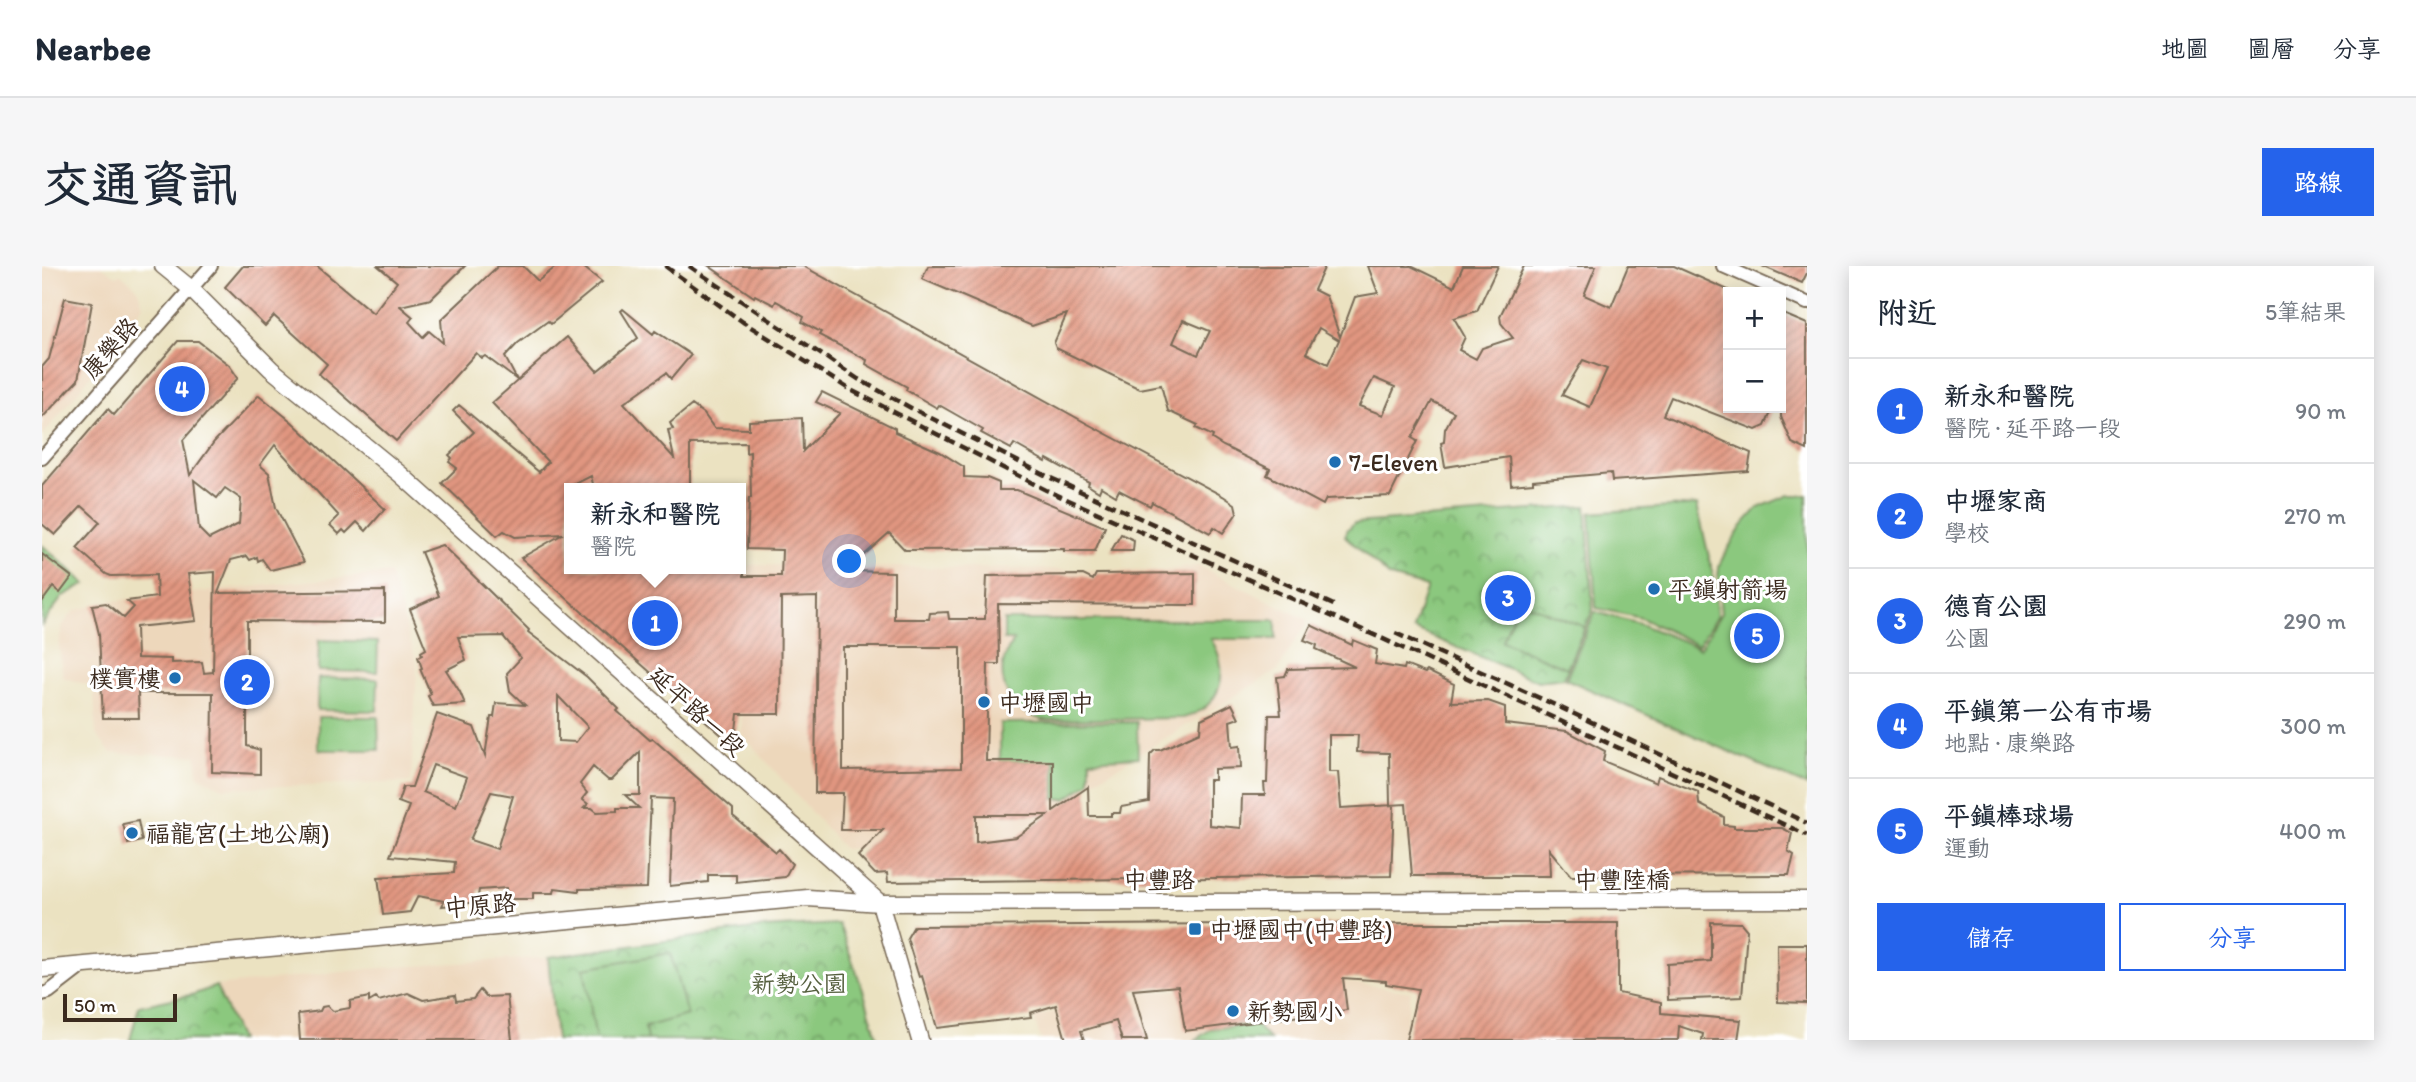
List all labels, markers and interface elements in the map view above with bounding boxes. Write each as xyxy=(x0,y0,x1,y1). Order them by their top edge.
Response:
text: Nearbee xyxy=(35,29,151,68)
text: 地圖 xyxy=(2161,34,2209,63)
text: 圖層 xyxy=(2247,34,2295,63)
text: 分享 xyxy=(2333,34,2381,63)
button: 路線 xyxy=(2262,148,2374,216)
text: 交通資訊 xyxy=(42,154,238,213)
map controls xyxy=(1723,287,1786,413)
button: + xyxy=(1723,287,1786,350)
text: 附近 xyxy=(1877,294,1937,331)
text: 5筆結果 xyxy=(2265,298,2346,326)
street label: 康樂路 xyxy=(75,311,145,385)
button: − xyxy=(1723,350,1786,413)
pin: 4 xyxy=(159,363,205,415)
text: 新永和醫院 xyxy=(1944,380,2074,412)
text: 1 xyxy=(1895,397,1905,425)
text: 90 m xyxy=(2295,397,2346,425)
text: 醫院 · 延平路一段 xyxy=(1944,414,2121,442)
place label: 7-Eleven xyxy=(1349,448,1439,477)
marker: 7-Eleven xyxy=(1327,454,1343,470)
popup xyxy=(564,483,746,574)
text: 中壢家商 xyxy=(1944,485,2048,517)
text: 新永和醫院 xyxy=(590,498,720,530)
text: 2 xyxy=(1894,502,1906,530)
text: 270 m xyxy=(2284,502,2346,530)
text: 學校 xyxy=(1944,519,1990,547)
text: 醫院 xyxy=(590,532,636,560)
your location xyxy=(832,544,866,578)
pin: 3 xyxy=(1485,572,1531,624)
place label: 平鎮射箭場 xyxy=(1668,575,1788,604)
marker: 平鎮射箭場 xyxy=(1646,581,1662,597)
text: 德育公園 xyxy=(1944,590,2048,622)
pin: 1 xyxy=(632,597,678,649)
text: 3 xyxy=(1894,607,1906,635)
text: 290 m xyxy=(2283,607,2346,635)
pin: 5 xyxy=(1734,610,1780,662)
text: 公園 xyxy=(1944,624,1990,652)
pin: 2 xyxy=(224,656,270,708)
street label: 延平路一段 xyxy=(643,660,751,762)
place label: 樸實樓 xyxy=(89,664,161,693)
marker: 樸實樓 xyxy=(167,670,183,686)
place label: 中壢國中 xyxy=(998,688,1094,717)
marker: 中壢國中 xyxy=(976,694,992,710)
text: 平鎮第一公有市場 xyxy=(1944,695,2152,727)
text: 4 xyxy=(1893,712,1907,740)
text: 300 m xyxy=(2281,712,2346,740)
text: 地點 · 康樂路 xyxy=(1944,729,2075,757)
text: 平鎮棒球場 xyxy=(1944,800,2074,832)
text: 5 xyxy=(1894,817,1906,845)
text: 400 m xyxy=(2279,817,2346,845)
place label: 福龍宮(土地公廟) xyxy=(146,819,330,848)
marker: 福龍宮(土地公廟) xyxy=(124,825,140,841)
text: 運動 xyxy=(1944,834,1990,862)
street label: 中豐路 xyxy=(1123,865,1195,894)
street label: 中豐陸橋 xyxy=(1574,865,1670,894)
street label: 中原路 xyxy=(443,887,517,923)
button: 儲存 xyxy=(1877,903,2105,971)
button: 分享 xyxy=(2119,903,2346,971)
place label: 中壢國中(中豐路) xyxy=(1209,915,1393,944)
marker: 中壢國中(中豐路) xyxy=(1187,921,1203,937)
park label: 新勢公園 xyxy=(751,969,847,998)
scale bar xyxy=(63,991,177,1023)
text: 50 m xyxy=(74,994,116,1017)
place label: 新勢國小 xyxy=(1247,997,1343,1026)
marker: 新勢國小 xyxy=(1225,1003,1241,1019)

